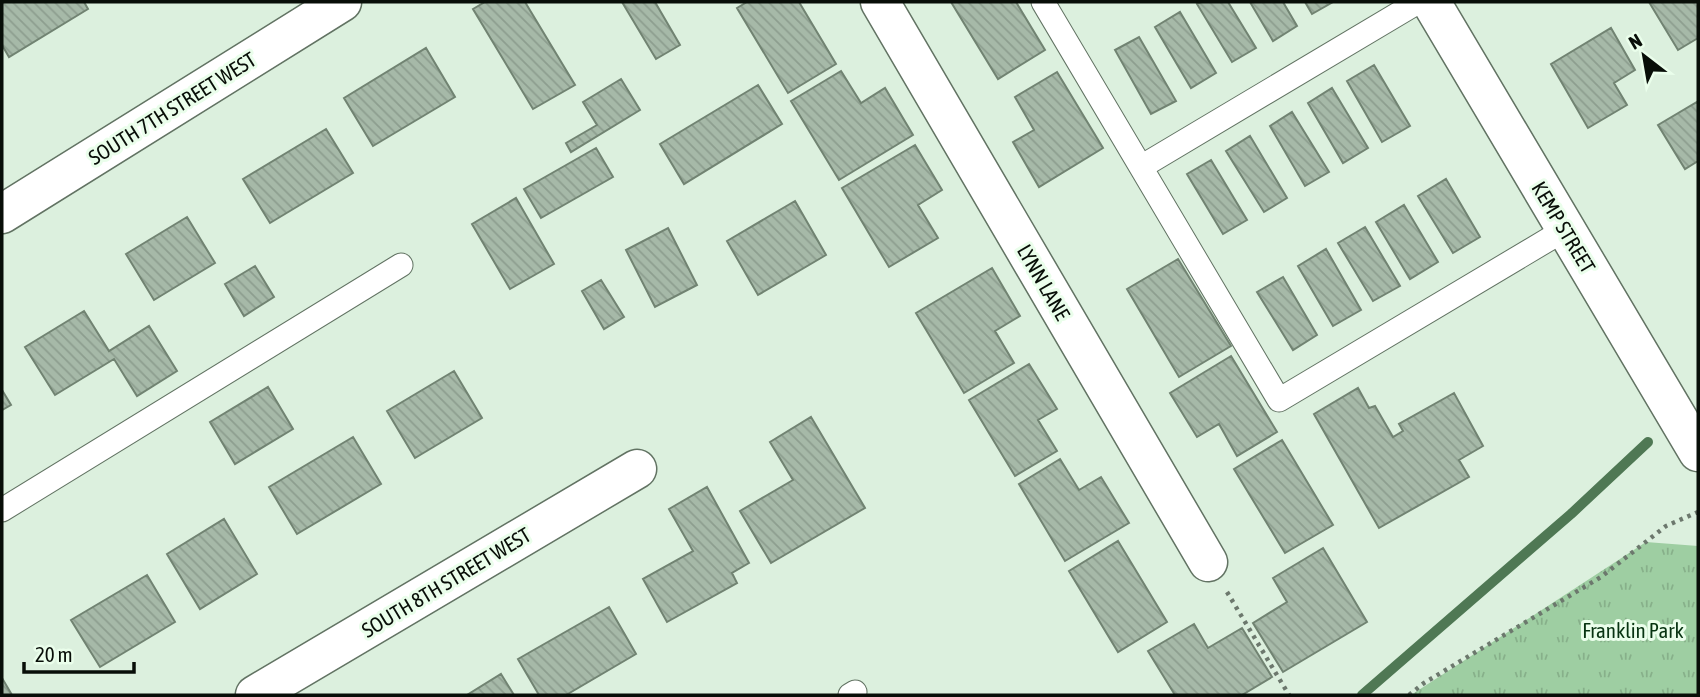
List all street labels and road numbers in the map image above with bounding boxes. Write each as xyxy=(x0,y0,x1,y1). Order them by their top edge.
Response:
street label: SOUTH 7TH STREET WEST xyxy=(84,47,260,169)
street label: KEMP STREET xyxy=(1527,177,1601,277)
street label: LYNN LANE xyxy=(1013,240,1075,324)
street label: SOUTH 8TH STREET WEST xyxy=(357,522,535,642)

